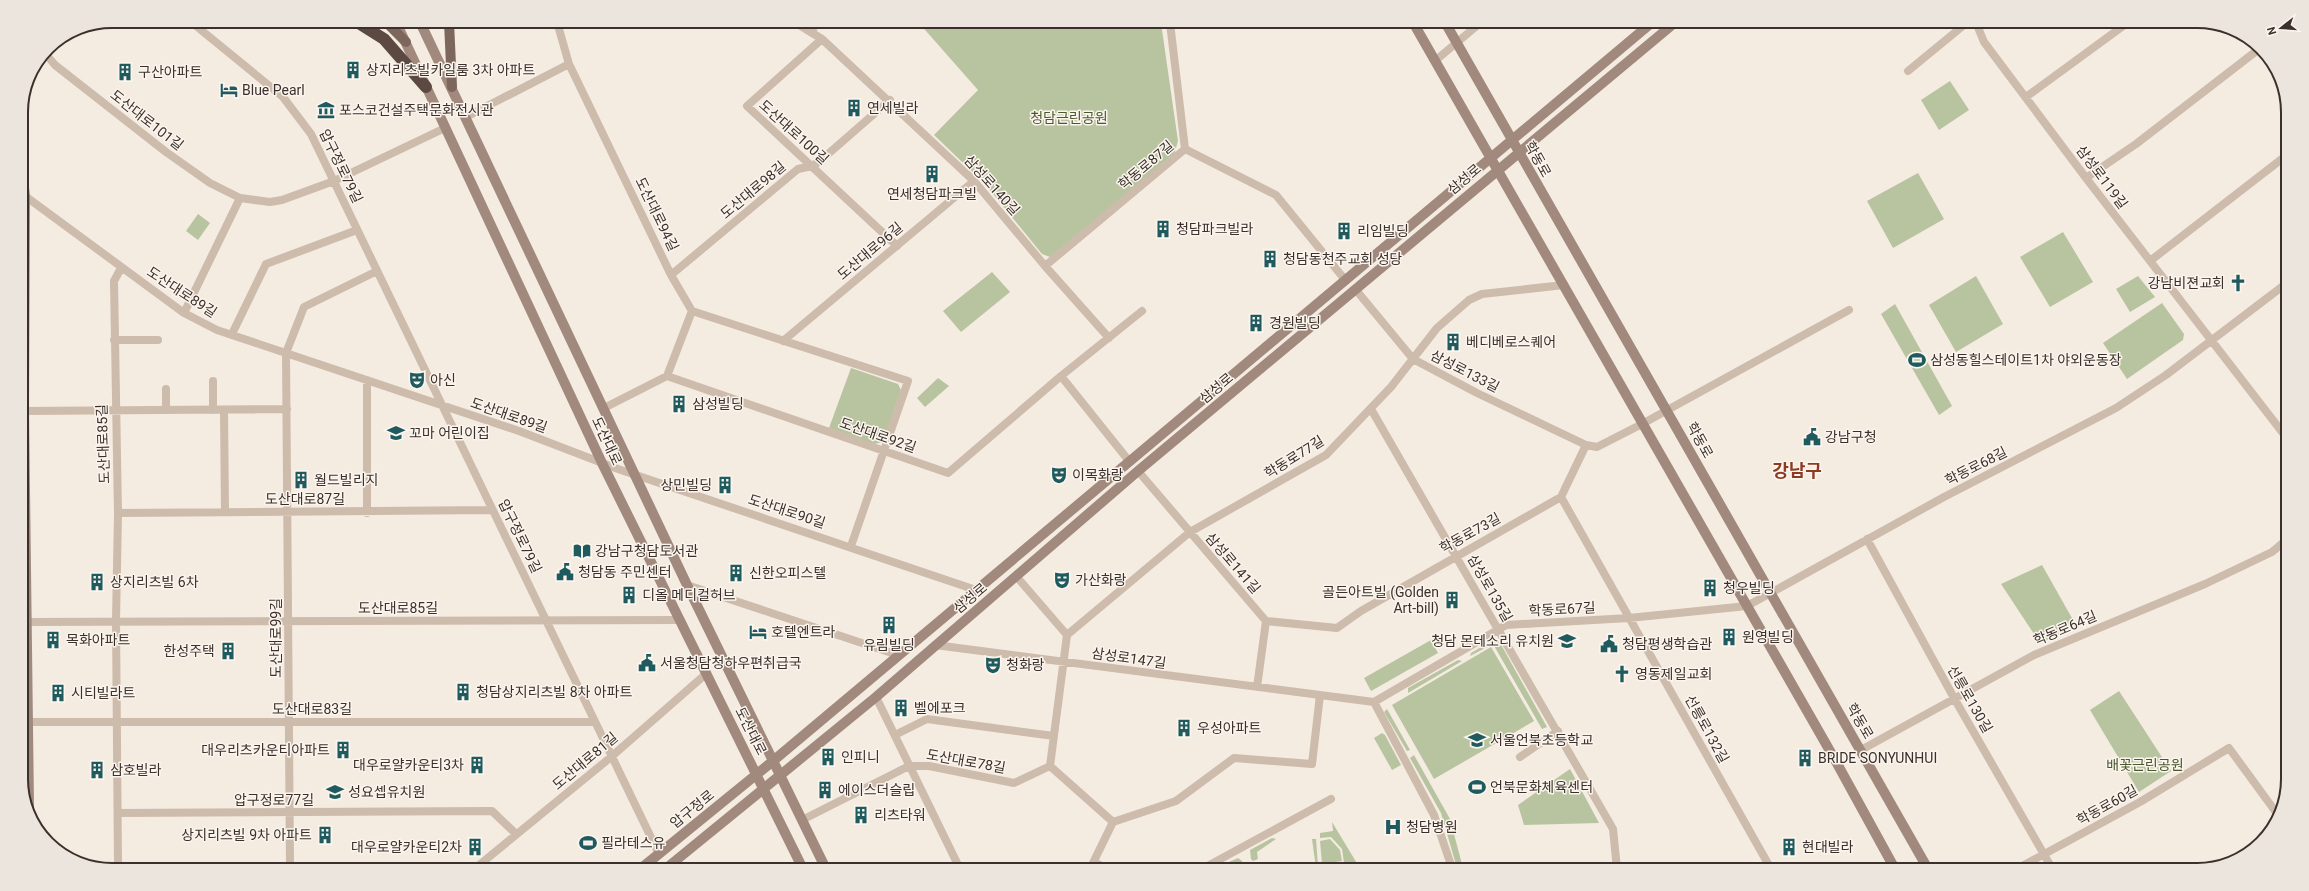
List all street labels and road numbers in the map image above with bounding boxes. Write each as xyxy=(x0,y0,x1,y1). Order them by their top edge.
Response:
street label: 도산대로101길 xyxy=(107,87,187,153)
street label: 도산대로100길 xyxy=(756,97,832,167)
street label: 압구정로79길 xyxy=(316,126,366,206)
street label: 학동로87길 xyxy=(1115,137,1177,193)
street label: 학동로 xyxy=(1522,138,1554,180)
street label: 삼성로119길 xyxy=(2073,142,2131,212)
street label: 삼성로140길 xyxy=(961,152,1023,218)
street label: 도산대로98길 xyxy=(717,158,789,222)
street label: 삼성로 xyxy=(1444,160,1484,198)
street label: 도산대로94길 xyxy=(632,174,682,254)
street label: 도산대로96길 xyxy=(834,219,906,283)
street label: 도산대로89길 xyxy=(144,263,220,321)
street label: 삼성로133길 xyxy=(1428,347,1502,395)
street label: 삼성로 xyxy=(1196,369,1236,407)
street label: 도산대로89길 xyxy=(469,394,549,436)
street label: 도산대로85길 xyxy=(94,404,112,484)
street label: 도산대로 xyxy=(589,414,625,468)
street label: 도산대로92길 xyxy=(838,414,918,456)
street label: 학동로 xyxy=(1684,419,1716,461)
street label: 학동로77길 xyxy=(1261,432,1327,482)
street label: 학동로68길 xyxy=(1942,444,2010,488)
street label: 도산대로87길 xyxy=(265,491,345,507)
street label: 도산대로90길 xyxy=(746,491,828,531)
street label: 압구정로79길 xyxy=(495,496,545,576)
street label: 학동로73길 xyxy=(1437,510,1503,556)
street label: 삼성로141길 xyxy=(1202,529,1264,597)
street label: 삼성로135길 xyxy=(1464,551,1516,625)
street label: 삼성로 xyxy=(950,579,990,617)
street label: 도산대로99길 xyxy=(268,598,284,678)
street label: 학동로67길 xyxy=(1528,599,1596,619)
street label: 도산대로85길 xyxy=(358,600,438,616)
street label: 학동로64길 xyxy=(2031,607,2099,649)
street label: 삼성로147길 xyxy=(1091,645,1167,671)
street label: 선릉로130길 xyxy=(1944,662,1996,736)
street label: 선릉로132길 xyxy=(1682,692,1732,766)
street label: 학동로 xyxy=(1843,700,1877,742)
street label: 도산대로83길 xyxy=(272,701,352,717)
street label: 도산대로 xyxy=(732,704,770,758)
street label: 도산대로81길 xyxy=(549,729,621,793)
street label: 도산대로78길 xyxy=(925,746,1007,776)
street label: 학동로60길 xyxy=(2074,782,2140,828)
street label: 압구정로 xyxy=(667,786,717,831)
street label: 압구정로77길 xyxy=(234,792,314,808)

